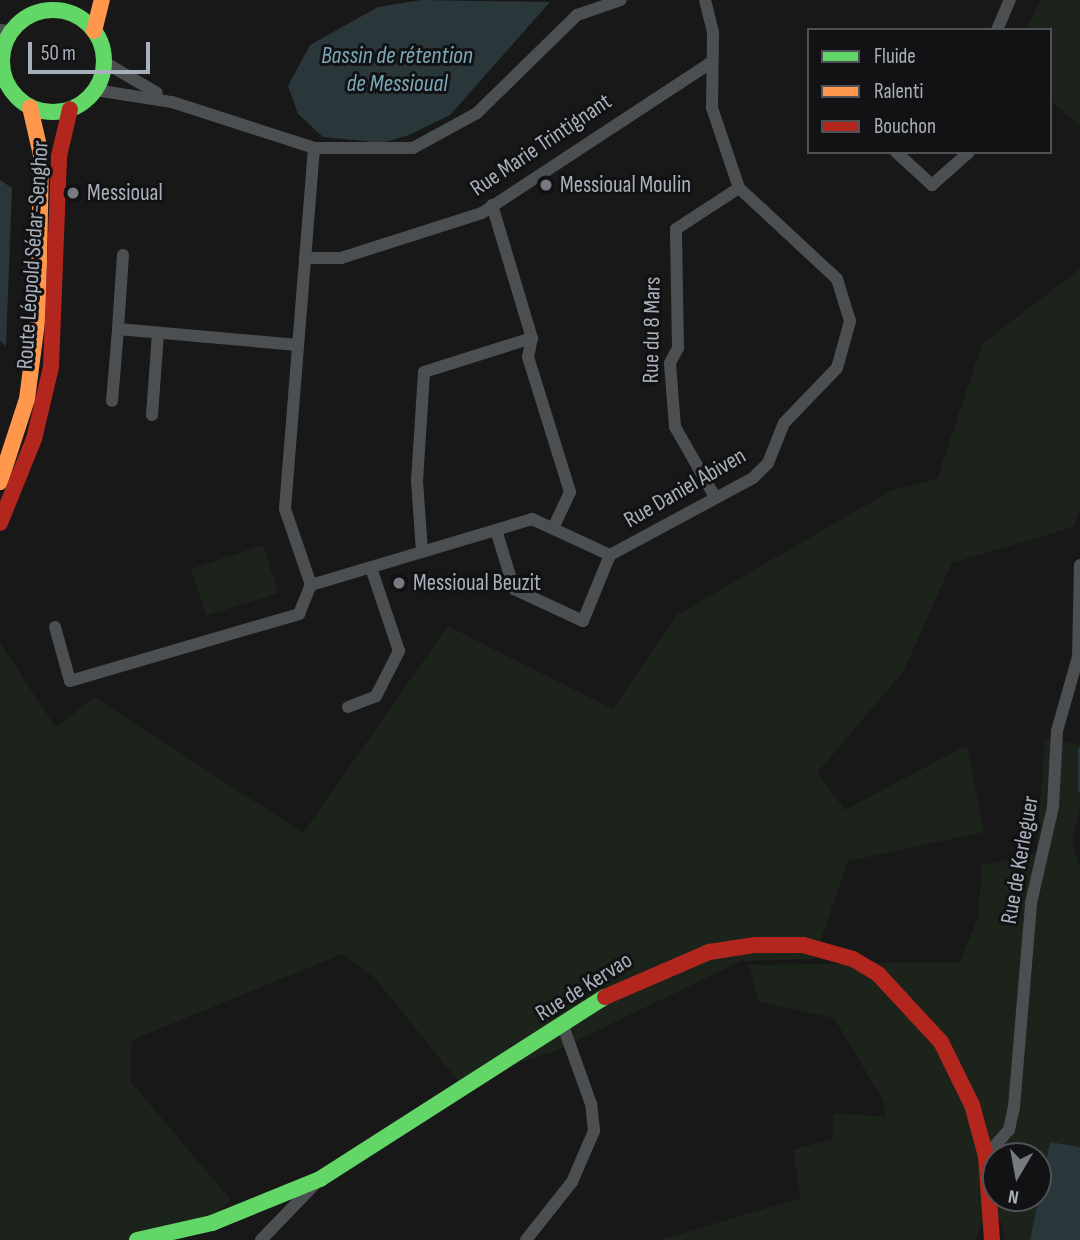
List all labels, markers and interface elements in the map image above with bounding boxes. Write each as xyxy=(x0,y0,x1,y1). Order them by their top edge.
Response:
scale bar xyxy=(32,28,154,72)
legend xyxy=(807,28,1052,154)
text: 50 m xyxy=(41,41,76,66)
water label: Bassin de rétention de Messioual xyxy=(321,42,473,98)
text: Fluide xyxy=(874,44,916,69)
text: Ralenti xyxy=(874,79,923,104)
street label: Rue Marie Trintignant xyxy=(465,88,617,202)
text: Bouchon xyxy=(874,114,936,139)
street label: Route Léopold Sédar-Senghor xyxy=(11,140,55,370)
place label: Messioual Moulin xyxy=(560,171,691,199)
marker: Messioual Moulin xyxy=(538,177,554,193)
place label: Messioual xyxy=(87,179,163,207)
marker: Messioual xyxy=(65,185,81,201)
street label: Rue du 8 Mars xyxy=(637,276,667,384)
street label: Rue Daniel Abiven xyxy=(619,442,751,534)
place label: Messioual Beuzit xyxy=(413,569,541,597)
marker: Messioual Beuzit xyxy=(391,575,407,591)
street label: Rue de Kerleguer xyxy=(995,794,1045,926)
street label: Rue de Kervao xyxy=(531,947,637,1027)
north arrow xyxy=(982,1142,1052,1212)
text: N xyxy=(1007,1184,1021,1208)

